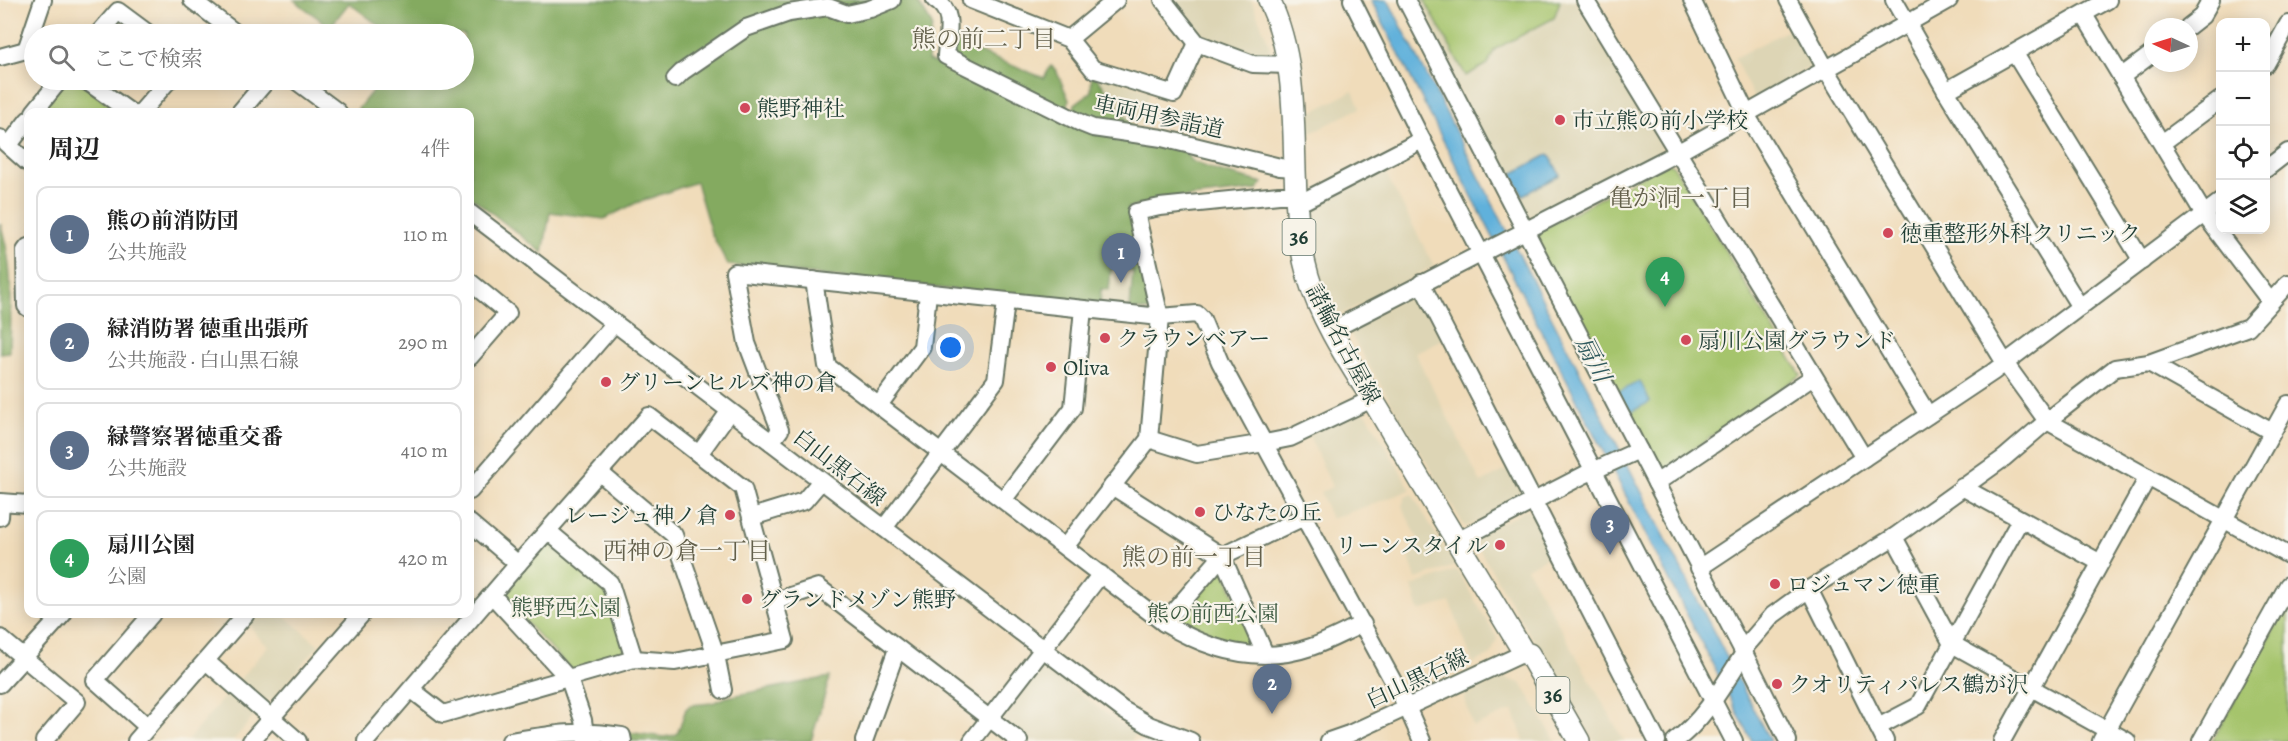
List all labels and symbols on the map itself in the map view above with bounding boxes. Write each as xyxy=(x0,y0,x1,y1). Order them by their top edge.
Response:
north arrow xyxy=(2144,18,2198,72)
district label: 熊の前二丁目 xyxy=(912,23,1056,55)
street label: 車両用参詣道 xyxy=(1091,89,1226,145)
place label: 熊野神社 xyxy=(757,94,845,124)
marker: 熊野神社 xyxy=(738,101,752,115)
place label: 市立熊の前小学校 xyxy=(1572,106,1748,136)
marker: 市立熊の前小学校 xyxy=(1553,113,1567,127)
district label: 亀が洞一丁目 xyxy=(1609,182,1753,214)
road number: 36 xyxy=(1282,219,1316,255)
place label: 徳重整形外科クリニック xyxy=(1900,219,2141,249)
marker: 徳重整形外科クリニック xyxy=(1881,226,1895,240)
pin: 1 xyxy=(1102,234,1140,283)
pin: 4 xyxy=(1646,258,1684,307)
street label: 諸輪名古屋線 xyxy=(1299,279,1387,410)
place label: クラウンベアー xyxy=(1117,324,1270,354)
place label: 扇川公園グラウンド xyxy=(1698,326,1896,356)
water label: 扇川 xyxy=(1568,330,1620,390)
marker: クラウンベアー xyxy=(1098,331,1112,345)
your location xyxy=(936,333,965,362)
marker: 扇川公園グラウンド xyxy=(1679,333,1693,347)
place label: Oliva xyxy=(1063,353,1110,383)
marker: Oliva xyxy=(1044,360,1058,374)
place label: グリーンヒルズ神の倉 xyxy=(618,368,837,398)
marker: グリーンヒルズ神の倉 xyxy=(599,375,613,389)
street label: 白山黒石線 xyxy=(787,422,892,513)
place label: ひなたの丘 xyxy=(1212,498,1322,528)
place label: レージュ神ノ倉 xyxy=(565,501,718,531)
marker: ひなたの丘 xyxy=(1193,505,1207,519)
pin: 3 xyxy=(1590,506,1630,555)
marker: レージュ神ノ倉 xyxy=(723,508,737,522)
place label: リーンスタイル xyxy=(1336,531,1488,561)
district label: 西神の倉一丁目 xyxy=(603,535,771,567)
marker: リーンスタイル xyxy=(1493,538,1507,552)
district label: 熊の前一丁目 xyxy=(1122,541,1266,573)
place label: ロジュマン徳重 xyxy=(1787,570,1941,600)
marker: ロジュマン徳重 xyxy=(1768,577,1782,591)
place label: グランドメゾン熊野 xyxy=(759,585,956,615)
marker: グランドメゾン熊野 xyxy=(740,592,754,606)
park label: 熊野西公園 xyxy=(511,593,621,623)
park label: 熊の前西公園 xyxy=(1147,599,1279,629)
street label: 白山黒石線 xyxy=(1361,642,1474,716)
pin: 2 xyxy=(1252,664,1292,714)
place label: クオリティパレス鶴が沢 xyxy=(1789,670,2028,700)
road number: 36 xyxy=(1536,677,1570,713)
marker: クオリティパレス鶴が沢 xyxy=(1770,677,1784,691)

